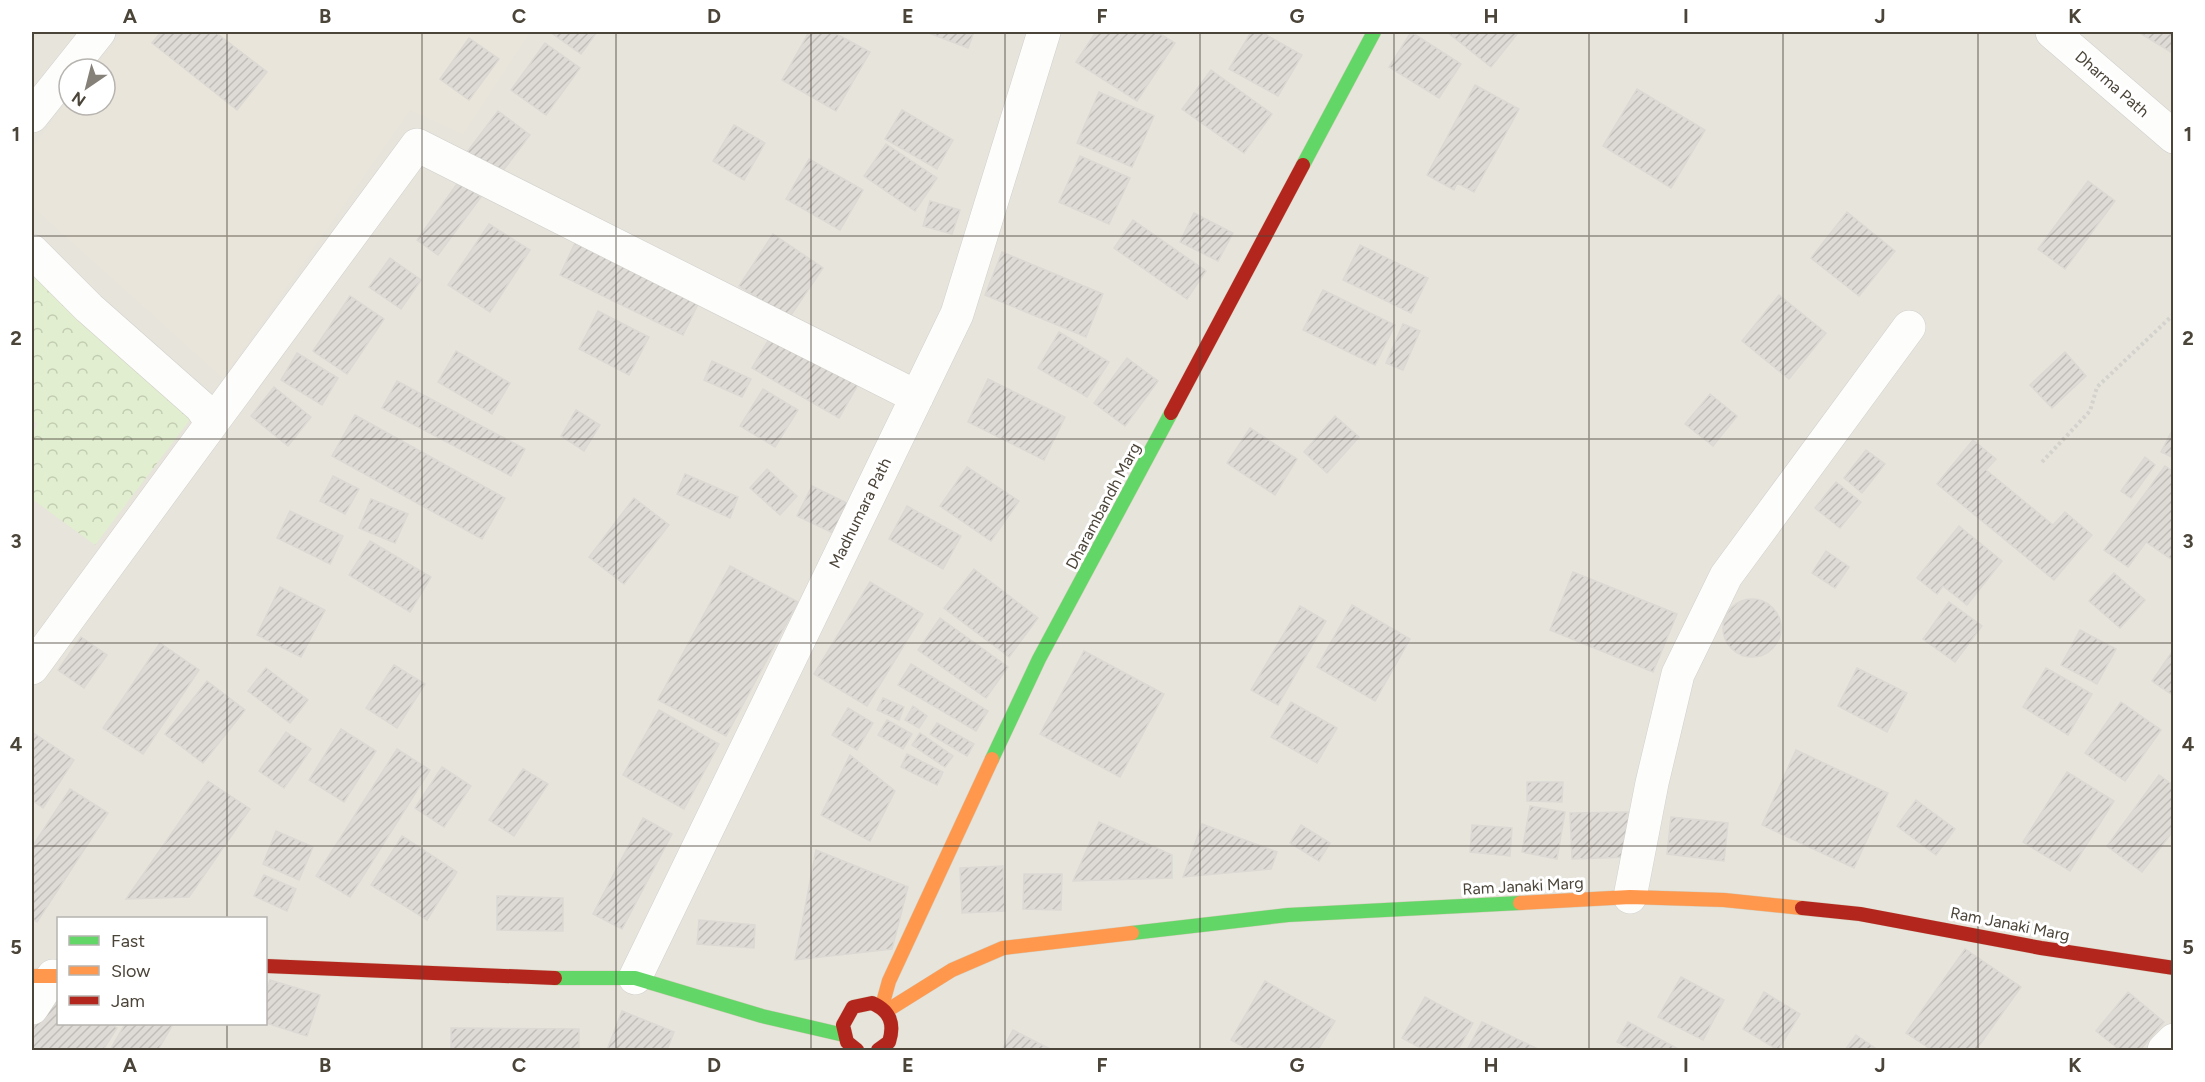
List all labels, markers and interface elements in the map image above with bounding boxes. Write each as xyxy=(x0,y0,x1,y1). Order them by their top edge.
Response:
text: A xyxy=(123,4,138,28)
text: B xyxy=(319,4,331,28)
text: C xyxy=(512,4,526,28)
text: D xyxy=(707,4,721,28)
text: E xyxy=(902,4,914,28)
text: F xyxy=(1096,4,1108,28)
text: G xyxy=(1290,4,1305,28)
text: H xyxy=(1484,4,1499,28)
text: I xyxy=(1683,4,1689,28)
text: J xyxy=(1874,4,1886,28)
text: K xyxy=(2068,4,2082,28)
street label: Dharma Path xyxy=(2071,47,2153,121)
north arrow xyxy=(57,57,117,117)
text: N xyxy=(68,88,89,110)
text: 1 xyxy=(12,122,20,146)
text: 1 xyxy=(2184,122,2192,146)
text: 2 xyxy=(10,326,22,350)
text: 2 xyxy=(2182,326,2194,350)
street label: Dharambandh Marg xyxy=(1062,440,1144,572)
street label: Madhumara Path xyxy=(825,455,895,571)
text: 3 xyxy=(10,529,22,553)
text: 3 xyxy=(2182,529,2194,553)
text: 4 xyxy=(10,732,23,756)
text: 4 xyxy=(2182,732,2195,756)
street label: Ram Janaki Marg xyxy=(1462,873,1584,899)
street label: Ram Janaki Marg xyxy=(1949,903,2071,945)
legend xyxy=(57,917,267,1025)
text: Fast xyxy=(111,930,145,952)
text: 5 xyxy=(10,935,22,959)
text: 5 xyxy=(2182,935,2194,959)
text: Slow xyxy=(111,960,150,982)
text: Jam xyxy=(111,990,145,1012)
text: A xyxy=(123,1053,138,1077)
text: B xyxy=(319,1053,331,1077)
text: C xyxy=(512,1053,526,1077)
text: D xyxy=(707,1053,721,1077)
text: E xyxy=(902,1053,914,1077)
text: F xyxy=(1096,1053,1108,1077)
text: G xyxy=(1290,1053,1305,1077)
text: H xyxy=(1484,1053,1499,1077)
text: I xyxy=(1683,1053,1689,1077)
text: J xyxy=(1874,1053,1886,1077)
text: K xyxy=(2068,1053,2082,1077)

